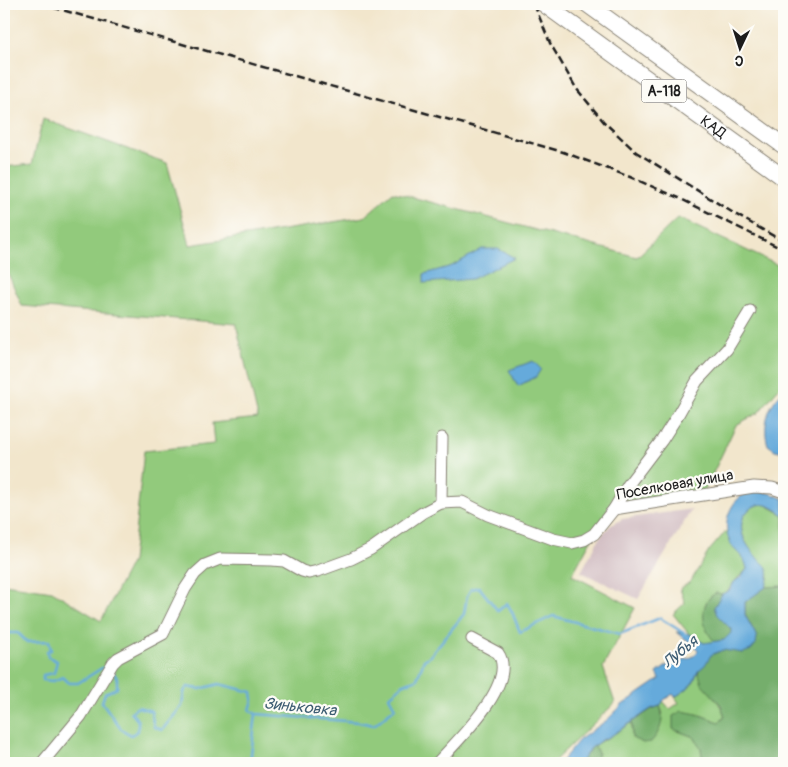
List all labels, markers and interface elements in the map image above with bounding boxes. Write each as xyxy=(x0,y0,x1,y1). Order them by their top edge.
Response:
north arrow xyxy=(716,22,766,72)
text: С xyxy=(734,52,744,69)
road number: А-118 xyxy=(642,80,686,102)
street label: КАД xyxy=(697,111,731,143)
street label: Поселковая улица xyxy=(615,465,735,505)
water label: Лубья xyxy=(658,630,703,673)
water label: Зиньковка xyxy=(263,693,339,721)

